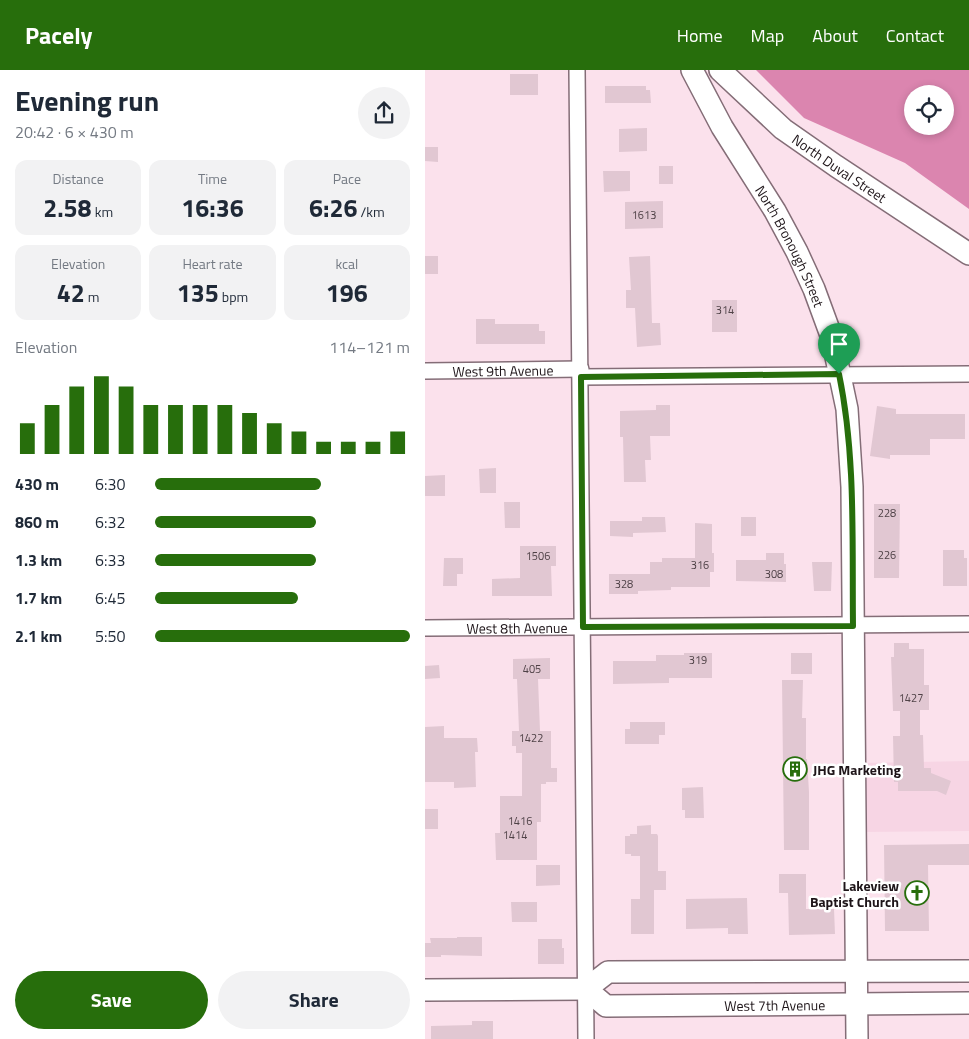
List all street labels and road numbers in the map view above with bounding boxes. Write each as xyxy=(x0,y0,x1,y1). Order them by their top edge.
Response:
street label: North Duval Street xyxy=(788,128,891,207)
street label: North Bronough Street xyxy=(751,181,830,310)
street label: West 9th Avenue xyxy=(452,359,554,381)
street label: West 8th Avenue xyxy=(466,616,568,638)
street label: West 7th Avenue xyxy=(724,994,825,1016)

